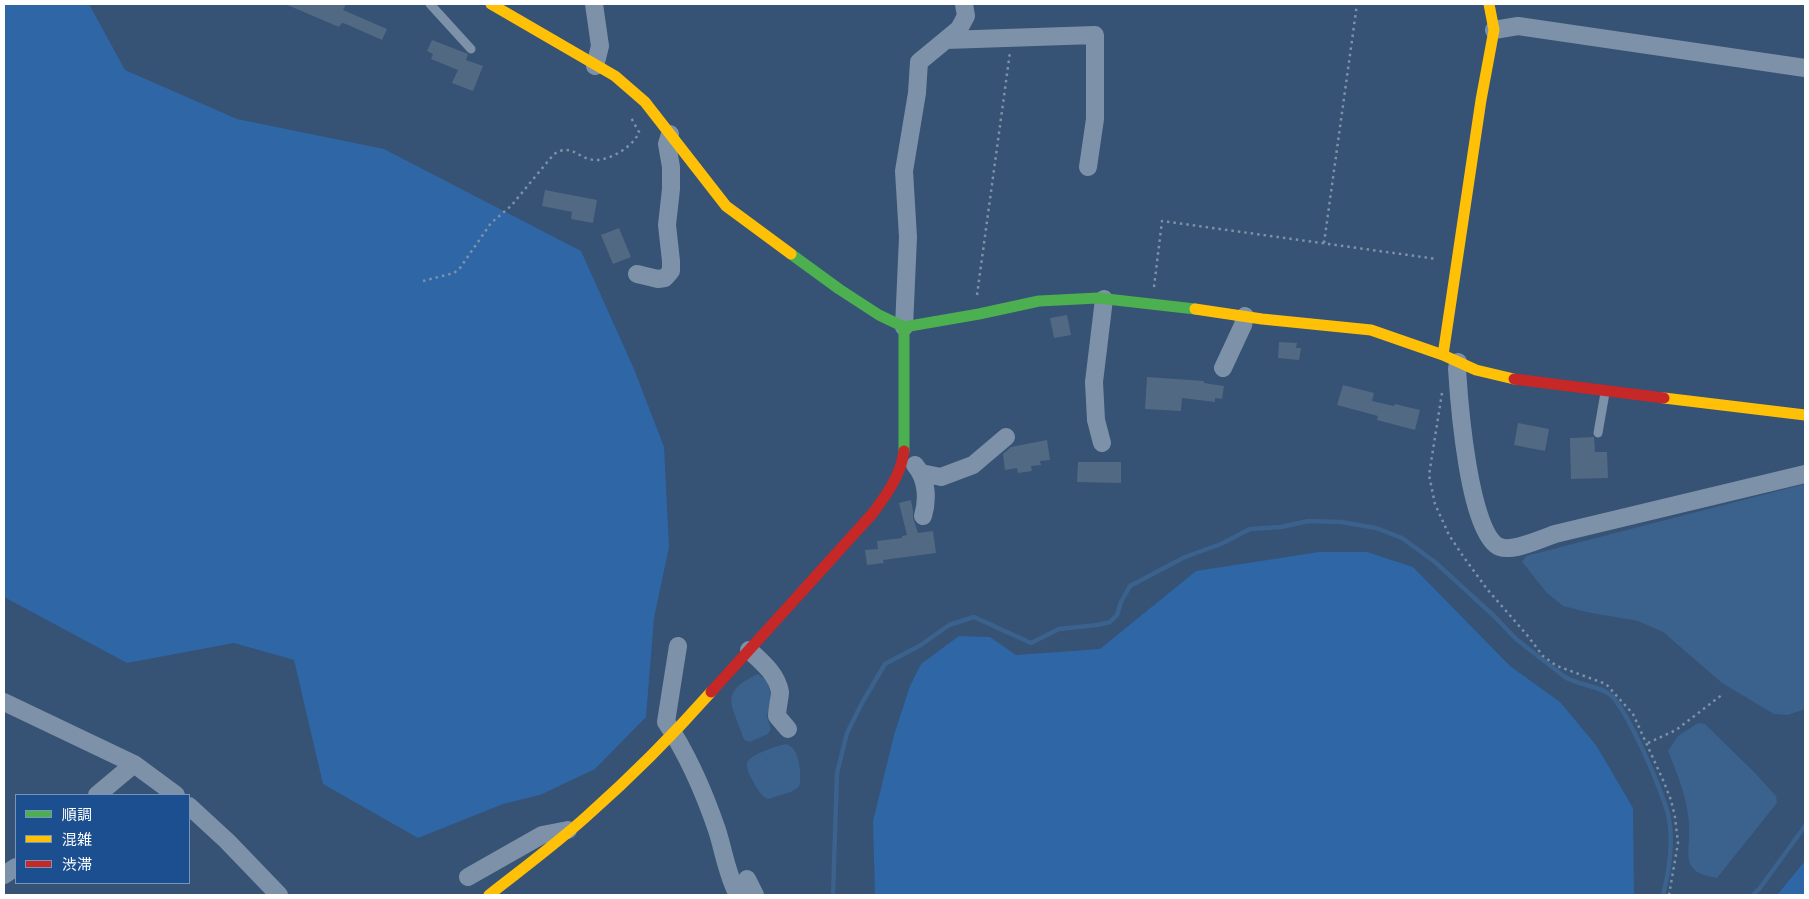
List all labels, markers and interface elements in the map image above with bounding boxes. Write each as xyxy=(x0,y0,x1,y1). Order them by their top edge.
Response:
legend xyxy=(15,794,190,884)
text: 順調 xyxy=(62,806,92,823)
text: 混雑 xyxy=(62,831,92,848)
text: 渋滞 xyxy=(62,856,92,873)

